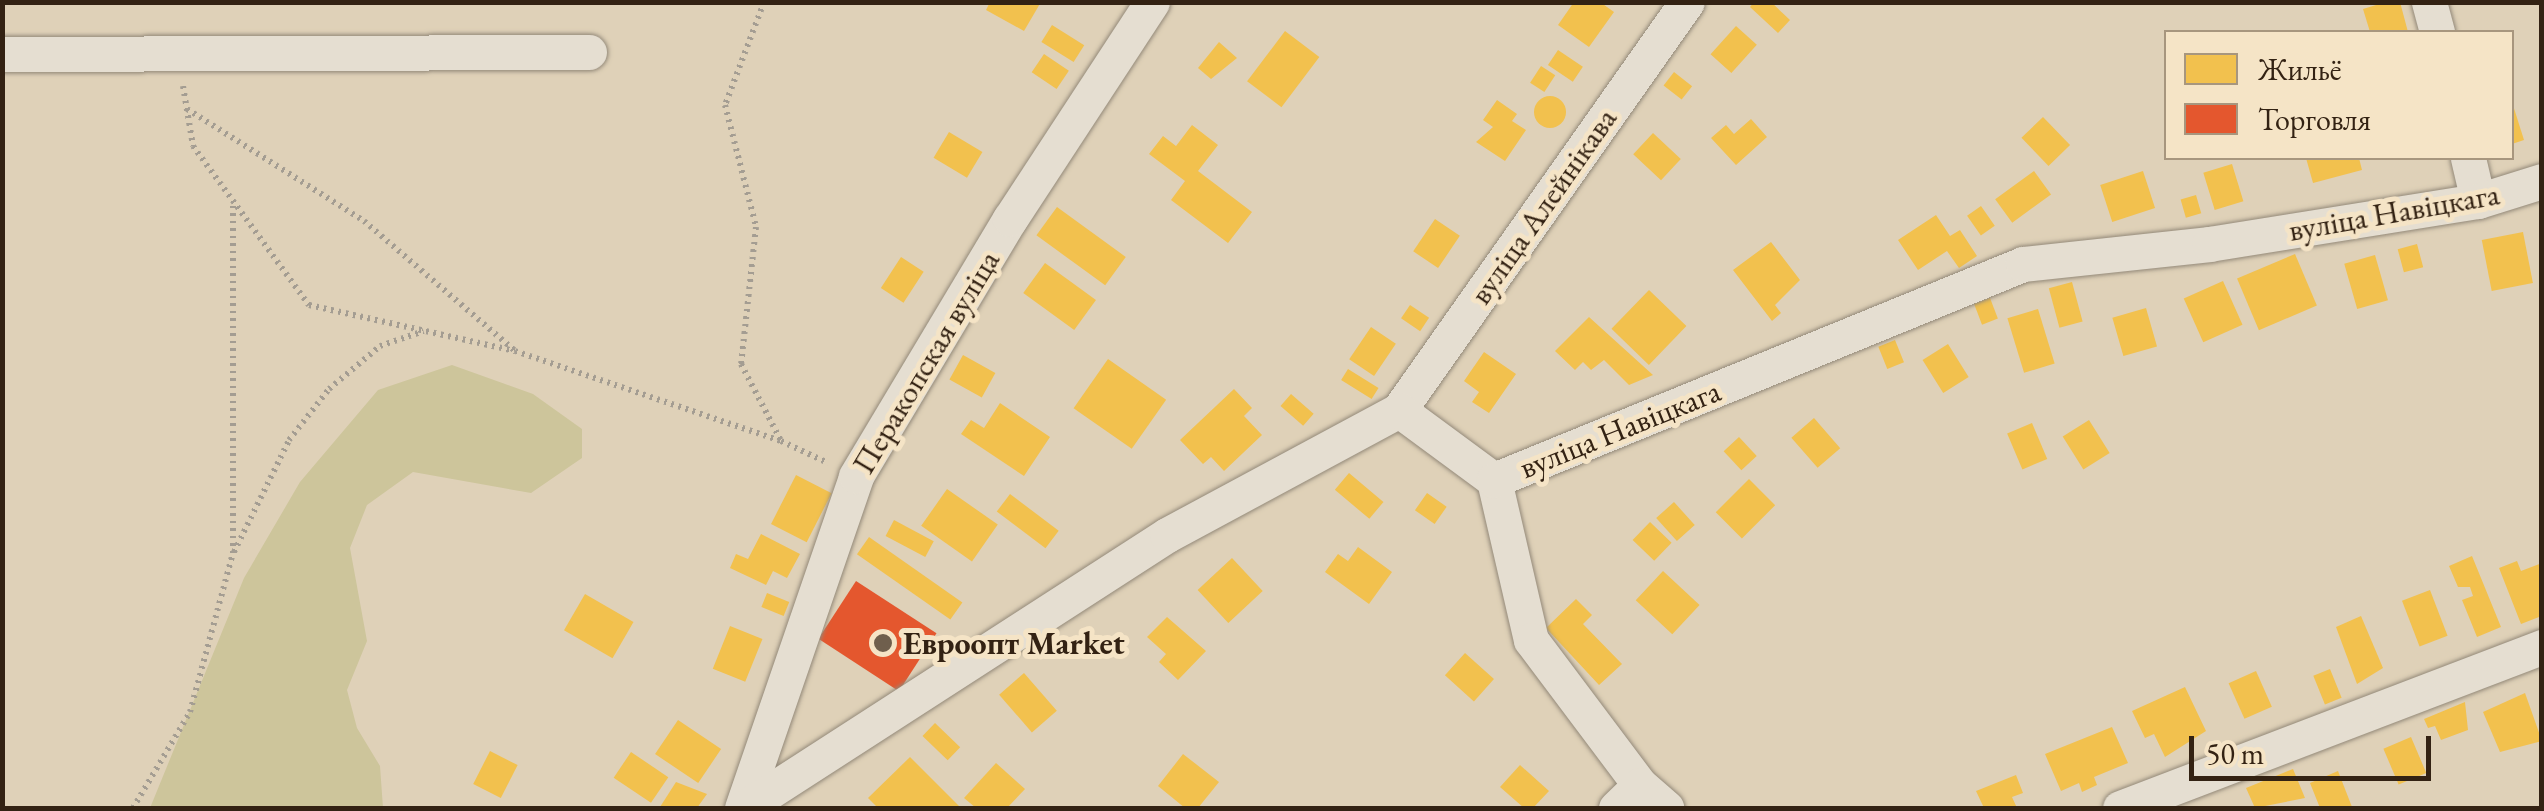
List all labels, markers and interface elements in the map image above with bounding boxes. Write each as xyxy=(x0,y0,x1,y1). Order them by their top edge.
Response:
legend xyxy=(2164,30,2514,160)
text: Жильё xyxy=(2258,50,2342,89)
text: Торговля xyxy=(2258,100,2371,139)
street label: вуліца Алейнікава xyxy=(1461,101,1625,311)
street label: вуліца Навіцкага xyxy=(2286,175,2502,249)
street label: Перакопская вуліца xyxy=(844,243,1008,481)
street label: вуліца Навіцкага xyxy=(1514,371,1726,487)
place label: Евроопт Market xyxy=(903,624,1125,662)
marker: Евроопт Market xyxy=(872,632,894,654)
scale bar xyxy=(2194,716,2436,778)
text: 50 m xyxy=(2206,734,2264,773)

